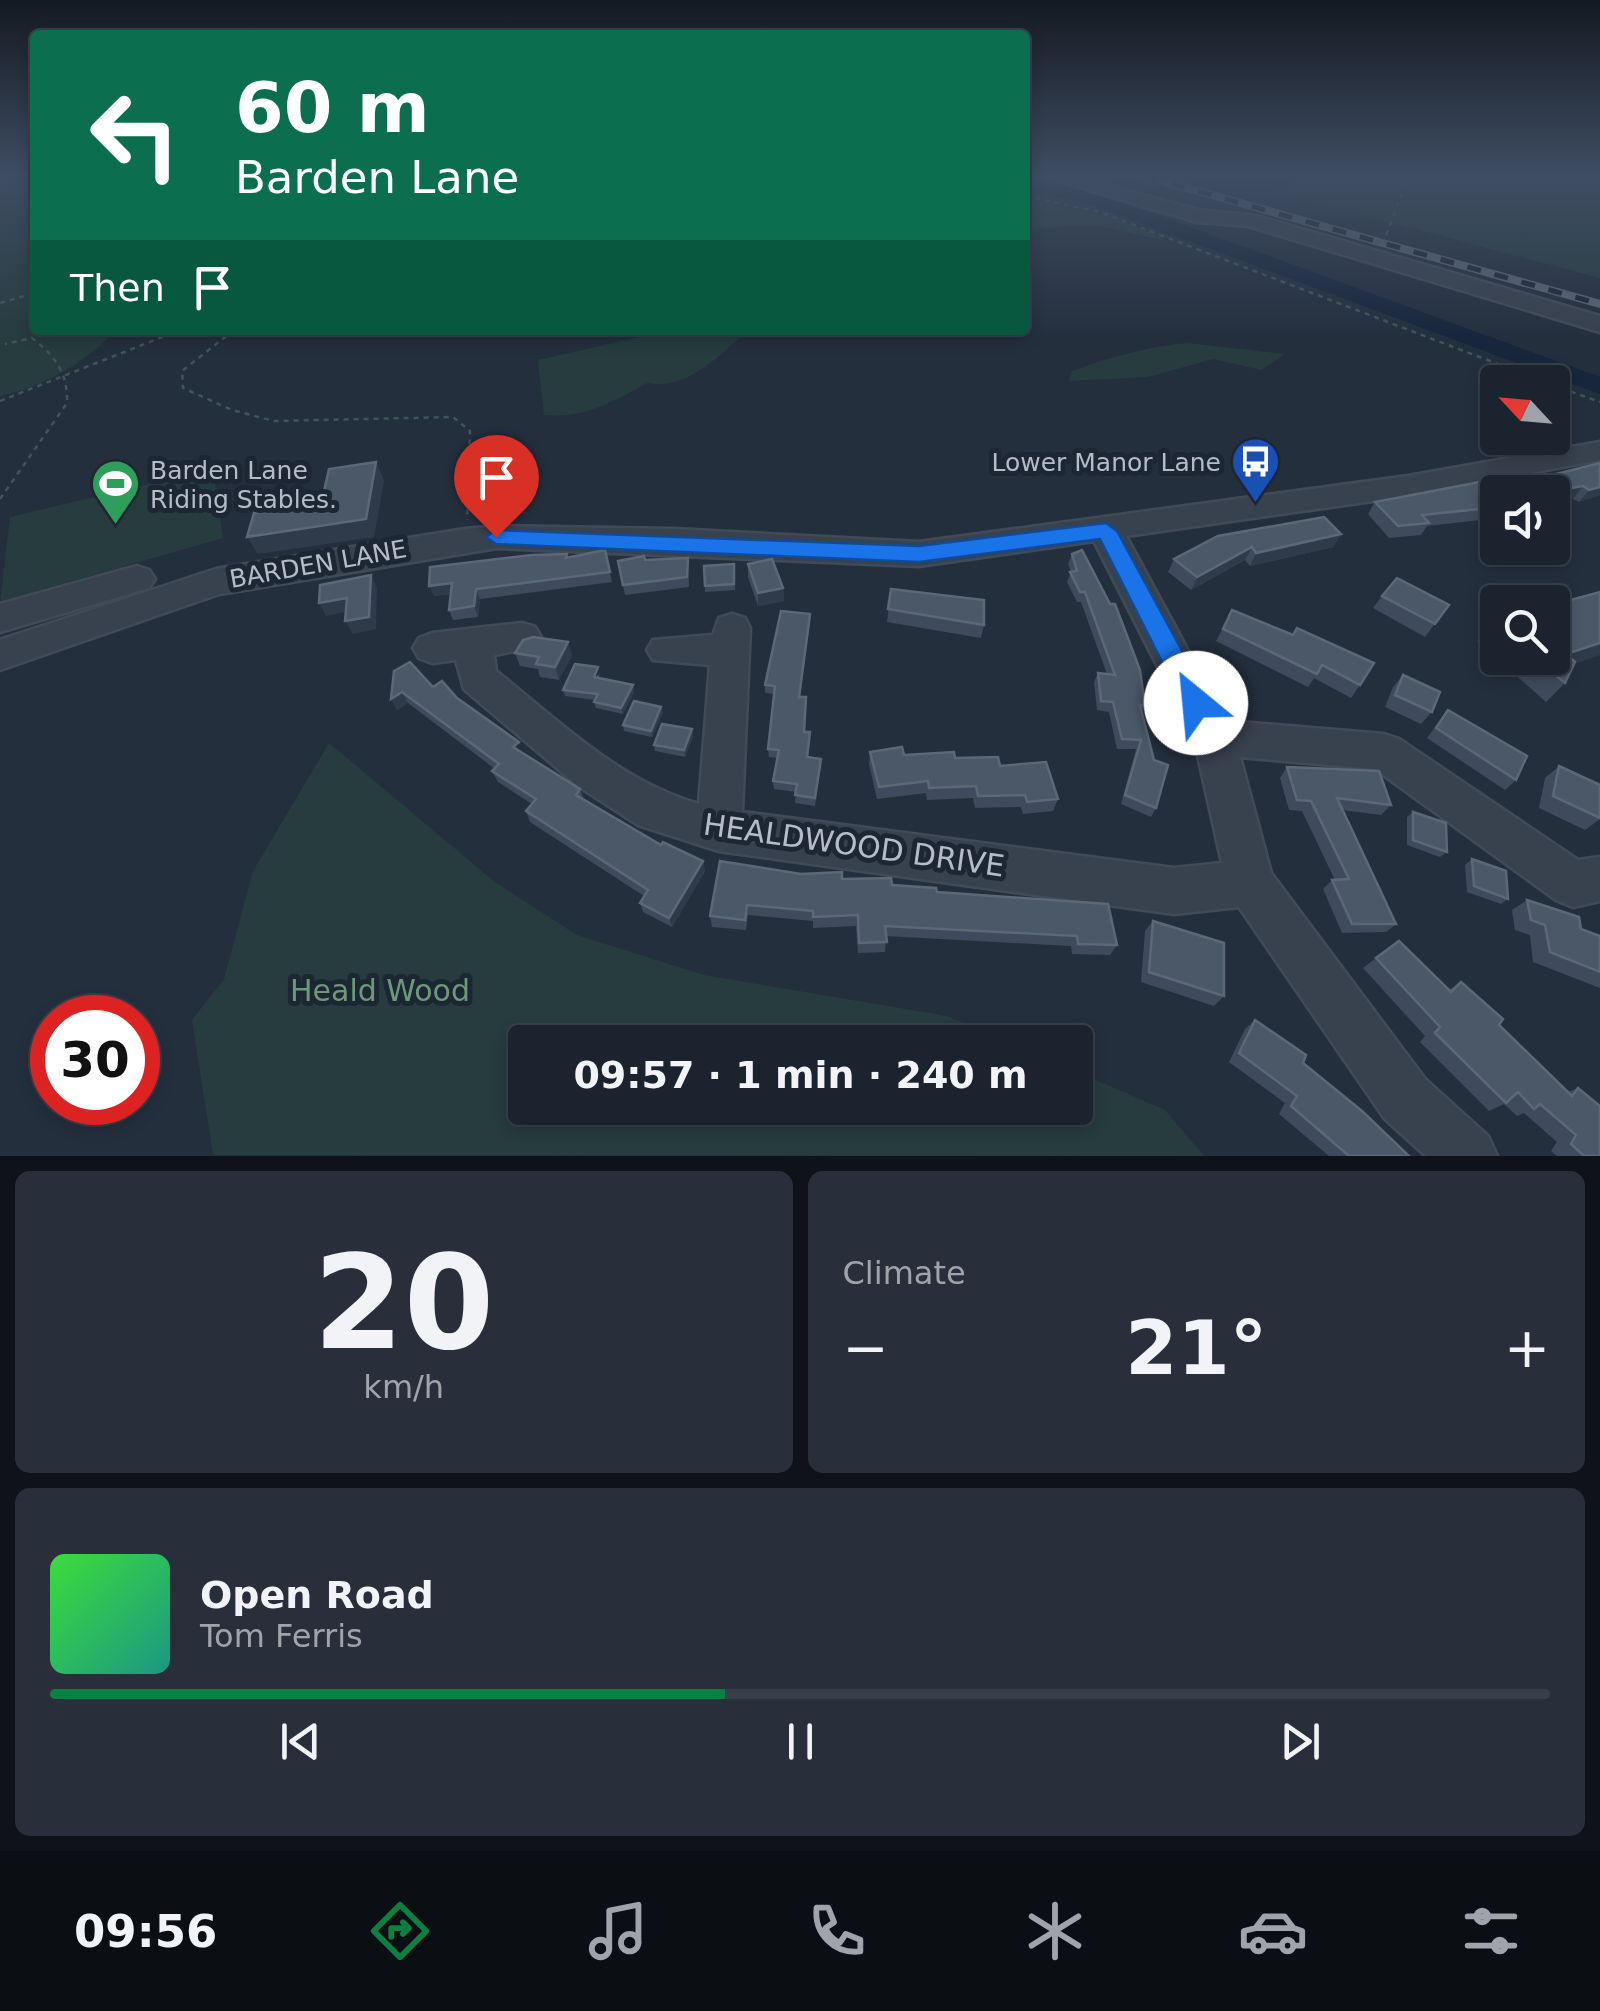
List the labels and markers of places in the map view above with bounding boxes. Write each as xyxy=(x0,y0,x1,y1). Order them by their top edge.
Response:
pin xyxy=(454,435,539,538)
bus stop icon: Lower Manor Lane xyxy=(1230,436,1282,504)
place label: Lower Manor Lane xyxy=(991,448,1221,477)
place label: Barden Lane Riding Stables. xyxy=(150,456,337,514)
sports icon: Barden Lane Riding Stables. xyxy=(89,458,141,526)

